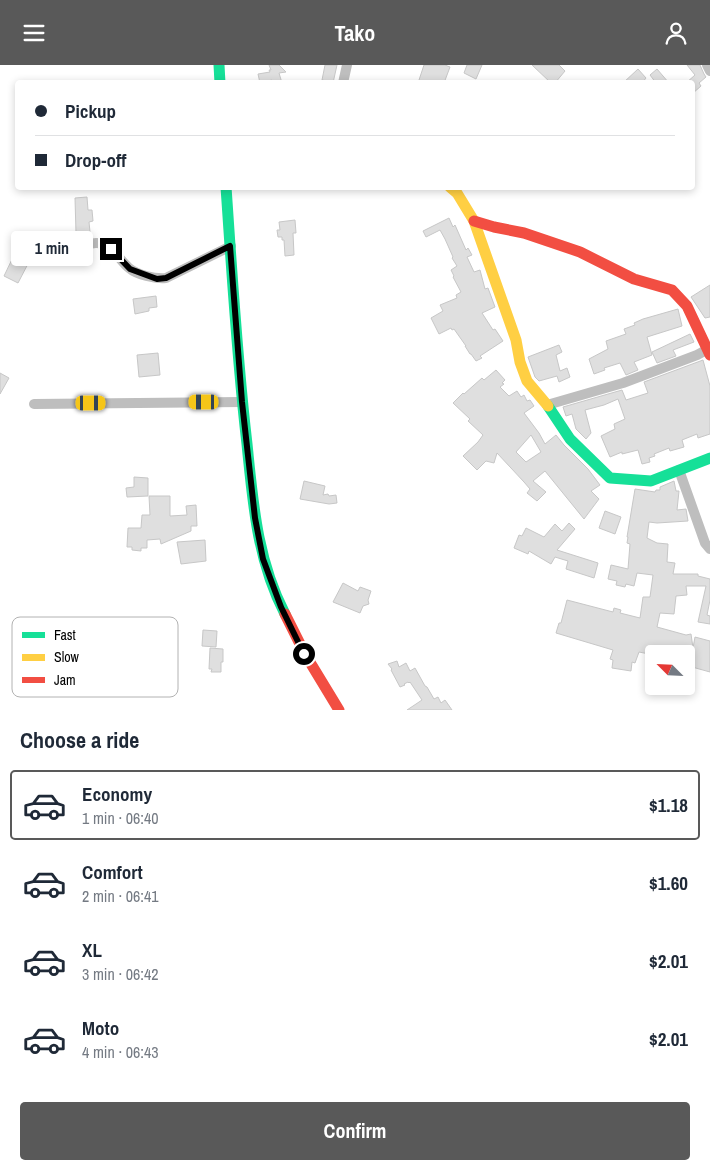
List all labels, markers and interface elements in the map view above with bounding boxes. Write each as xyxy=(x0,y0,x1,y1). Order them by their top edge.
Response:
text: Tako xyxy=(335,18,375,48)
icon: menu xyxy=(20,19,48,47)
icon: person xyxy=(662,19,690,47)
text: Pickup xyxy=(65,98,116,124)
text: Drop-off xyxy=(65,147,126,173)
callout: 1 min xyxy=(11,231,94,267)
text: 1 min xyxy=(35,237,69,259)
route end xyxy=(100,238,122,260)
car xyxy=(189,395,219,410)
car xyxy=(76,396,106,411)
legend xyxy=(12,617,178,697)
text: Fast xyxy=(54,626,76,644)
route start xyxy=(293,643,315,665)
north arrow xyxy=(645,645,695,695)
map controls xyxy=(645,645,695,695)
text: Slow xyxy=(54,648,80,666)
text: Jam xyxy=(54,671,76,689)
text: Choose a ride xyxy=(20,725,139,755)
text: Economy xyxy=(82,781,152,807)
icon: car xyxy=(22,783,67,828)
text: $1.18 xyxy=(649,792,688,818)
text: 1 min · 06:40 xyxy=(82,807,159,829)
text: Comfort xyxy=(82,859,143,885)
icon: car xyxy=(22,861,67,906)
text: $1.60 xyxy=(649,870,688,896)
text: 2 min · 06:41 xyxy=(82,885,159,907)
text: XL xyxy=(82,937,102,963)
icon: car xyxy=(22,939,67,984)
text: $2.01 xyxy=(649,948,688,974)
text: 3 min · 06:42 xyxy=(82,963,159,985)
text: Moto xyxy=(82,1015,119,1041)
icon: car xyxy=(22,1017,67,1062)
text: $2.01 xyxy=(649,1026,688,1052)
text: 4 min · 06:43 xyxy=(82,1041,159,1063)
button: Confirm xyxy=(20,1102,690,1160)

